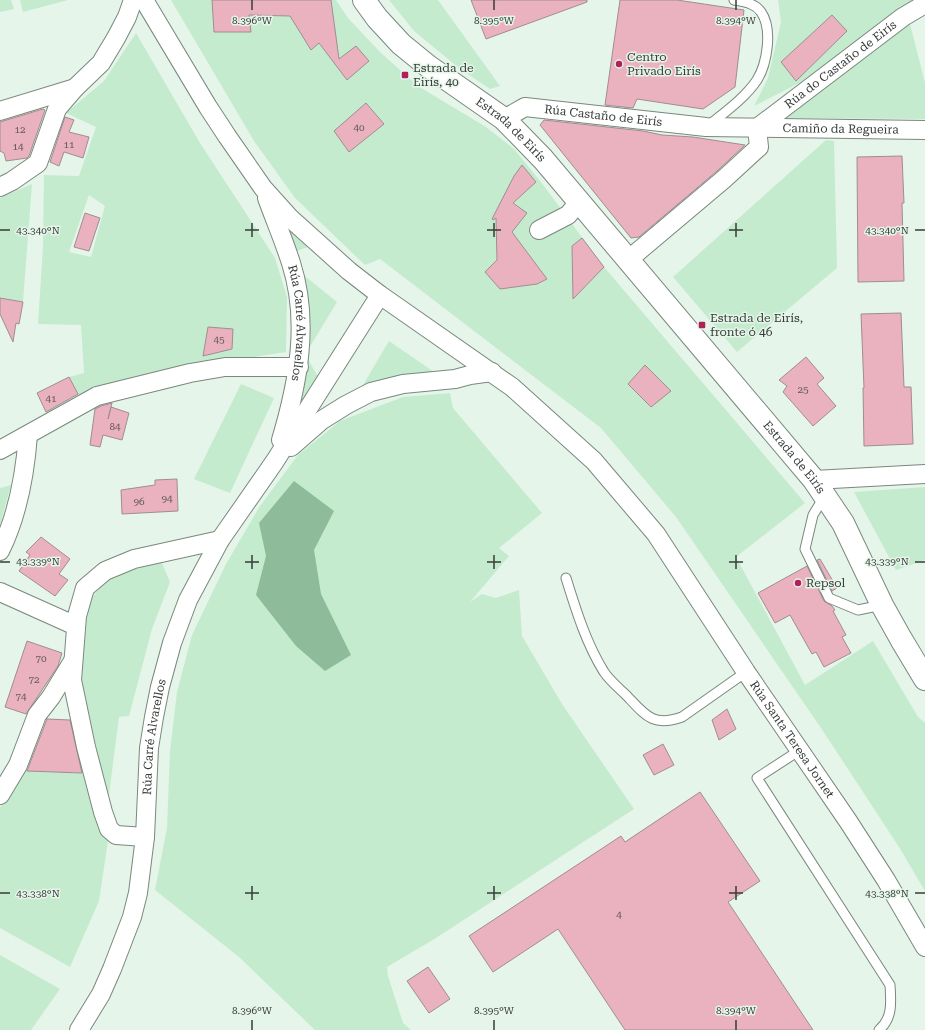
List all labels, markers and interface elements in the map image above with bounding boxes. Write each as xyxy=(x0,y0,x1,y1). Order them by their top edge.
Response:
text: 8.396°W xyxy=(232,15,273,26)
text: 8.395°W xyxy=(474,15,515,26)
text: 8.394°W xyxy=(716,15,757,26)
street label: Rúa do Castaño de Eirís xyxy=(782,17,899,111)
place label: Centro Privado Eirís xyxy=(627,50,701,78)
marker: Centro Privado Eirís xyxy=(614,59,624,69)
place label: Estrada de Eirís, 40 xyxy=(413,61,474,89)
marker: Estrada de Eirís, 40 xyxy=(400,70,410,80)
street label: Estrada de Eirís xyxy=(473,94,549,165)
street label: Rúa Castaño de Eirís xyxy=(544,102,663,129)
street label: Camiño da Regueira xyxy=(783,121,899,137)
house number: 40 xyxy=(353,122,365,133)
house number: 12 xyxy=(14,124,26,135)
house number: 11 xyxy=(63,139,75,150)
house number: 14 xyxy=(12,141,24,152)
text: 43.340°N xyxy=(16,225,60,236)
text: 43.340°N xyxy=(865,225,909,236)
street label: Rúa Carré Alvarellos xyxy=(285,263,308,382)
place label: Estrada de Eirís, fronte ó 46 xyxy=(710,311,803,339)
marker: Estrada de Eirís, fronte ó 46 xyxy=(697,320,707,330)
house number: 45 xyxy=(213,334,225,345)
house number: 25 xyxy=(797,384,809,395)
house number: 41 xyxy=(45,393,57,404)
street label: Estrada de Eirís xyxy=(760,418,828,497)
house number: 84 xyxy=(109,421,121,432)
house number: 94 xyxy=(161,493,173,504)
house number: 96 xyxy=(133,496,145,507)
text: 43.339°N xyxy=(16,556,60,567)
text: 43.339°N xyxy=(865,556,909,567)
place label: Repsol xyxy=(806,576,846,590)
marker: Repsol xyxy=(793,578,803,588)
house number: 70 xyxy=(35,653,47,664)
house number: 72 xyxy=(28,674,40,685)
street label: Rúa Carré Alvarellos xyxy=(140,677,169,795)
street label: Rúa Santa Teresa Jornet xyxy=(747,678,837,801)
house number: 74 xyxy=(15,691,27,702)
text: 43.338°N xyxy=(16,888,60,899)
text: 43.338°N xyxy=(865,888,909,899)
house number: 4 xyxy=(616,909,622,920)
text: 8.396°W xyxy=(232,1005,273,1016)
text: 8.395°W xyxy=(474,1005,515,1016)
text: 8.394°W xyxy=(716,1005,757,1016)

